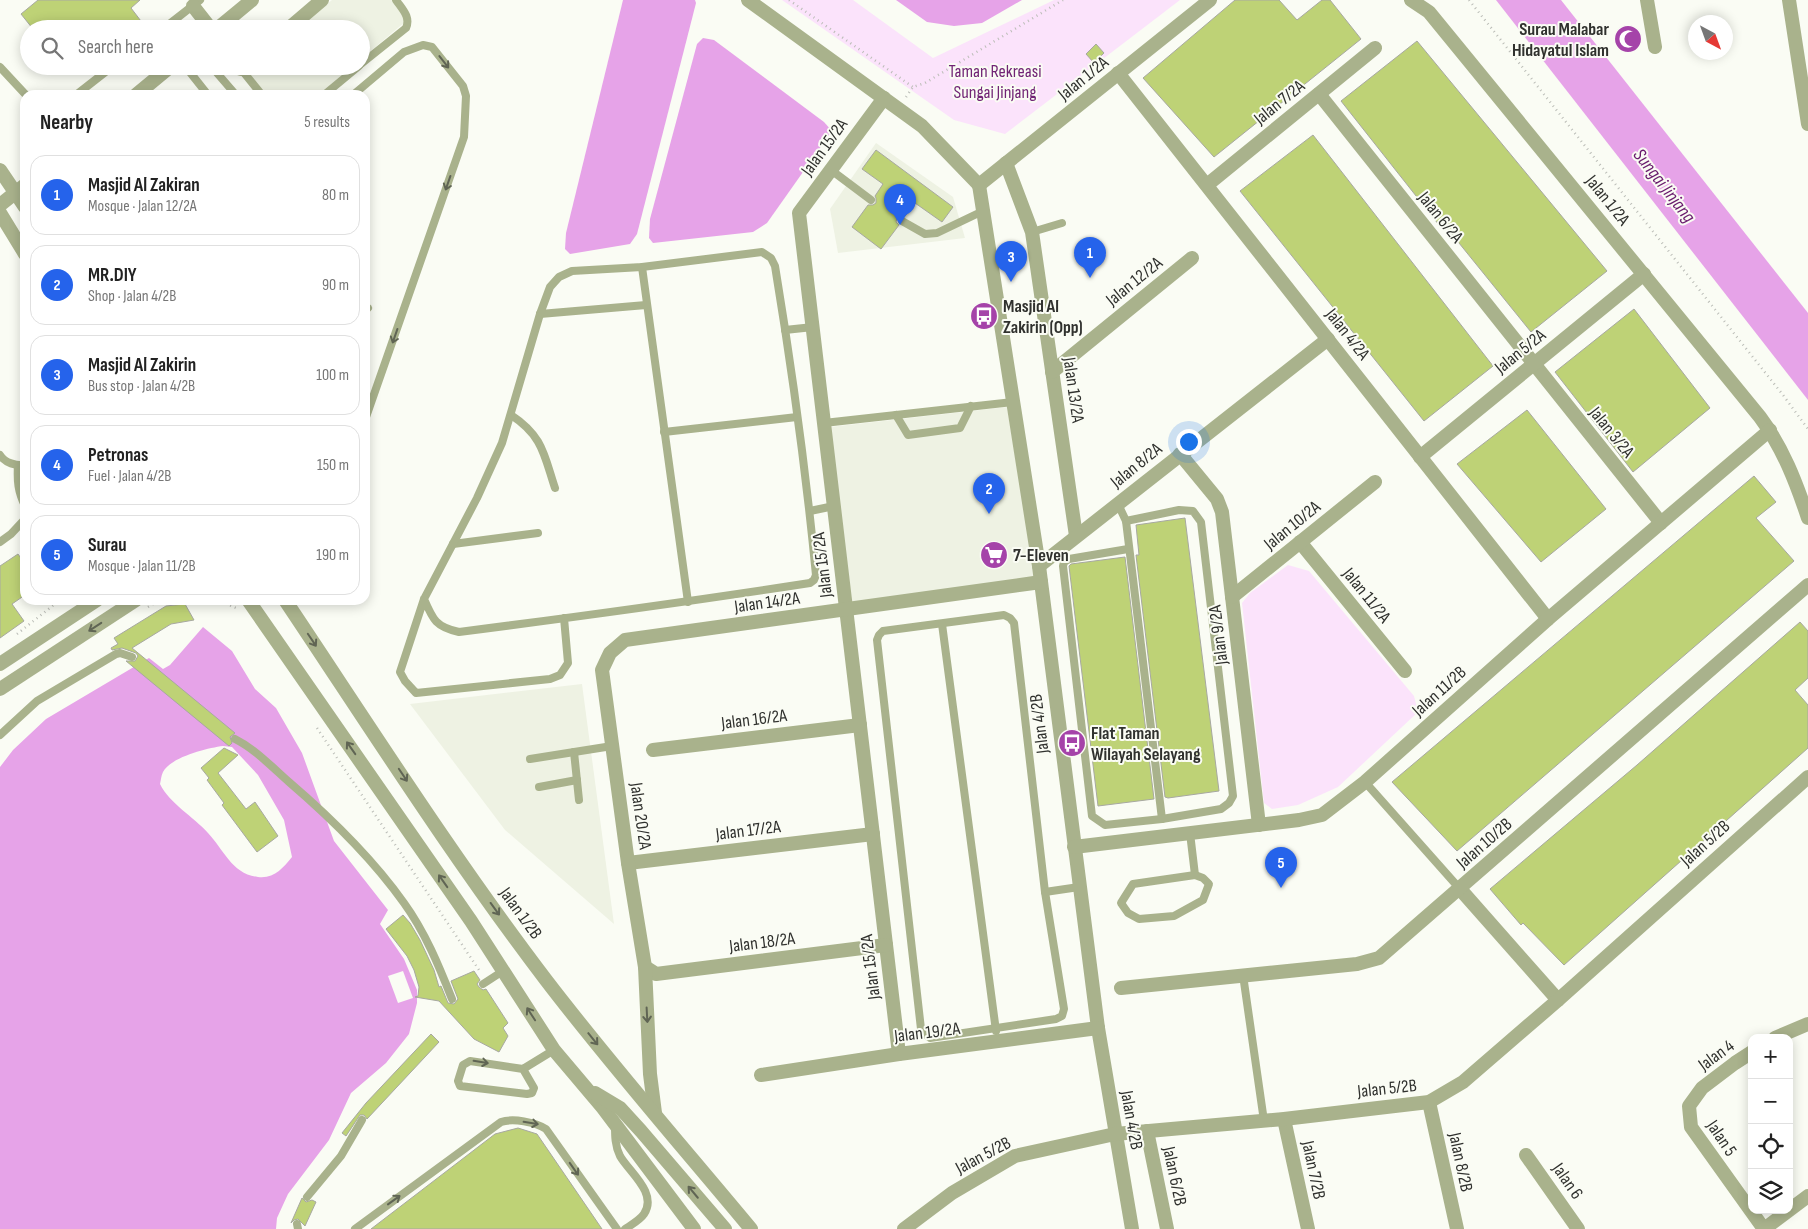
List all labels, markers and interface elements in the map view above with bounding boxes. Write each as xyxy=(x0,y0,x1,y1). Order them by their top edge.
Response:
north arrow xyxy=(1688,15,1733,60)
place label: Surau Malabar Hidayatul Islam xyxy=(1512,19,1609,61)
search box xyxy=(20,20,370,75)
mosque icon: Surau Malabar Hidayatul Islam xyxy=(1613,24,1643,54)
icon: search xyxy=(38,34,66,62)
text: Search here xyxy=(78,36,154,59)
street label: Jalan 1/2A xyxy=(1053,52,1113,106)
one-way arrow xyxy=(439,55,449,69)
park label: Taman Rekreasi Sungai Jinjang xyxy=(948,61,1042,103)
street label: Jalan 7/2A xyxy=(1249,76,1309,130)
text: Nearby xyxy=(40,110,93,135)
text: 5 results xyxy=(304,113,350,132)
street label: Jalan 15/2A xyxy=(796,114,852,181)
water label: Sungai Jinjang xyxy=(1628,144,1700,228)
street label: Jalan 1/2A xyxy=(1580,170,1634,230)
text: Masjid Al Zakiran xyxy=(88,174,200,197)
one-way arrow xyxy=(443,174,452,190)
pin: 4 xyxy=(884,184,916,225)
text: 1 xyxy=(54,186,60,205)
text: 80 m xyxy=(322,186,349,205)
street label: Jalan 6/2A xyxy=(1413,187,1468,247)
text: Mosque · Jalan 12/2A xyxy=(88,197,197,216)
pin: 1 xyxy=(1074,237,1106,278)
pin: 3 xyxy=(995,241,1027,282)
street label: Jalan 12/2A xyxy=(1101,252,1167,311)
text: MR.DIY xyxy=(88,264,137,287)
text: 2 xyxy=(53,276,61,295)
text: 90 m xyxy=(322,276,349,295)
text: Shop · Jalan 4/2B xyxy=(88,287,176,306)
place label: Masjid Al Zakirin (Opp) xyxy=(1003,296,1083,338)
bus stop icon: Masjid Al Zakirin (Opp) xyxy=(969,301,999,331)
street label: Jalan 4/2A xyxy=(1320,304,1374,364)
street label: Jalan 5/2A xyxy=(1490,324,1550,379)
one-way arrow xyxy=(390,328,399,344)
text: Masjid Al Zakirin xyxy=(88,354,196,377)
street label: Jalan 13/2A xyxy=(1058,355,1089,424)
text: 3 xyxy=(53,366,61,385)
text: 100 m xyxy=(316,366,349,385)
text: Bus stop · Jalan 4/2B xyxy=(88,377,195,396)
street label: Jalan 3/2A xyxy=(1584,402,1639,462)
your location xyxy=(1176,429,1202,455)
street label: Jalan 8/2A xyxy=(1106,438,1166,493)
text: Petronas xyxy=(88,444,148,467)
text: 4 xyxy=(53,456,61,475)
text: 150 m xyxy=(317,456,349,475)
text: Fuel · Jalan 4/2B xyxy=(88,467,171,486)
pin: 2 xyxy=(973,473,1005,514)
street label: Jalan 10/2A xyxy=(1259,496,1325,555)
street label: Jalan 15/2A xyxy=(808,531,837,600)
text: Surau xyxy=(88,534,127,557)
supermarket icon: 7-Eleven xyxy=(979,540,1009,570)
place label: 7-Eleven xyxy=(1013,545,1069,566)
text: 5 xyxy=(53,546,61,565)
text: 190 m xyxy=(316,546,349,565)
text: Mosque · Jalan 11/2B xyxy=(88,557,196,576)
street label: Jalan 11/2A xyxy=(1337,563,1395,627)
street label: Jalan 14/2A xyxy=(732,587,801,618)
street label: Jalan 9/2A xyxy=(1204,604,1233,667)
one-way arrow xyxy=(89,622,103,632)
one-way arrow xyxy=(307,633,317,647)
street label: Jalan 11/2B xyxy=(1407,662,1471,722)
street label: Jalan 4/2B xyxy=(1025,693,1054,756)
street label: Jalan 16/2A xyxy=(719,705,788,734)
place label: Flat Taman Wilayah Selayang xyxy=(1091,723,1201,765)
bus stop icon: Flat Taman Wilayah Selayang xyxy=(1057,728,1087,758)
one-way arrow xyxy=(346,741,356,755)
one-way arrow xyxy=(398,768,408,782)
street label: Jalan 20/2A xyxy=(625,780,656,851)
street label: Jalan 10/2B xyxy=(1452,814,1516,874)
street label: Jalan 17/2A xyxy=(713,816,782,845)
street label: Jalan 5/2B xyxy=(1676,816,1734,872)
pin: 5 xyxy=(1265,847,1297,888)
one-way arrow xyxy=(438,875,448,889)
street label: Jalan 1/2B xyxy=(494,883,546,943)
one-way arrow xyxy=(490,902,500,916)
street label: Jalan 18/2A xyxy=(727,928,796,957)
street label: Jalan 15/2A xyxy=(856,933,885,1002)
one-way arrow xyxy=(643,1007,652,1023)
one-way arrow xyxy=(526,1008,536,1022)
street label: Jalan 19/2A xyxy=(892,1018,961,1047)
one-way arrow xyxy=(587,1032,598,1045)
map controls xyxy=(1748,1034,1793,1214)
button: + xyxy=(1748,1034,1793,1079)
street label: Jalan 4 xyxy=(1694,1035,1739,1076)
one-way arrow xyxy=(473,1058,489,1068)
street label: Jalan 5/2B xyxy=(1355,1075,1418,1102)
button: − xyxy=(1748,1079,1793,1124)
street label: Jalan 4/2B xyxy=(1116,1088,1147,1151)
street label: Jalan 5 xyxy=(1702,1116,1741,1160)
one-way arrow xyxy=(523,1119,539,1129)
button: locate xyxy=(1748,1124,1793,1169)
street label: Jalan 8/2B xyxy=(1444,1130,1477,1194)
street label: Jalan 5/2B xyxy=(951,1132,1014,1179)
street label: Jalan 7/2B xyxy=(1297,1138,1330,1201)
street label: Jalan 6/2B xyxy=(1158,1144,1191,1208)
street label: Jalan 6 xyxy=(1547,1158,1588,1204)
one-way arrow xyxy=(569,1162,579,1176)
button: layers xyxy=(1748,1169,1793,1214)
one-way arrow xyxy=(688,1186,699,1199)
one-way arrow xyxy=(387,1195,401,1205)

